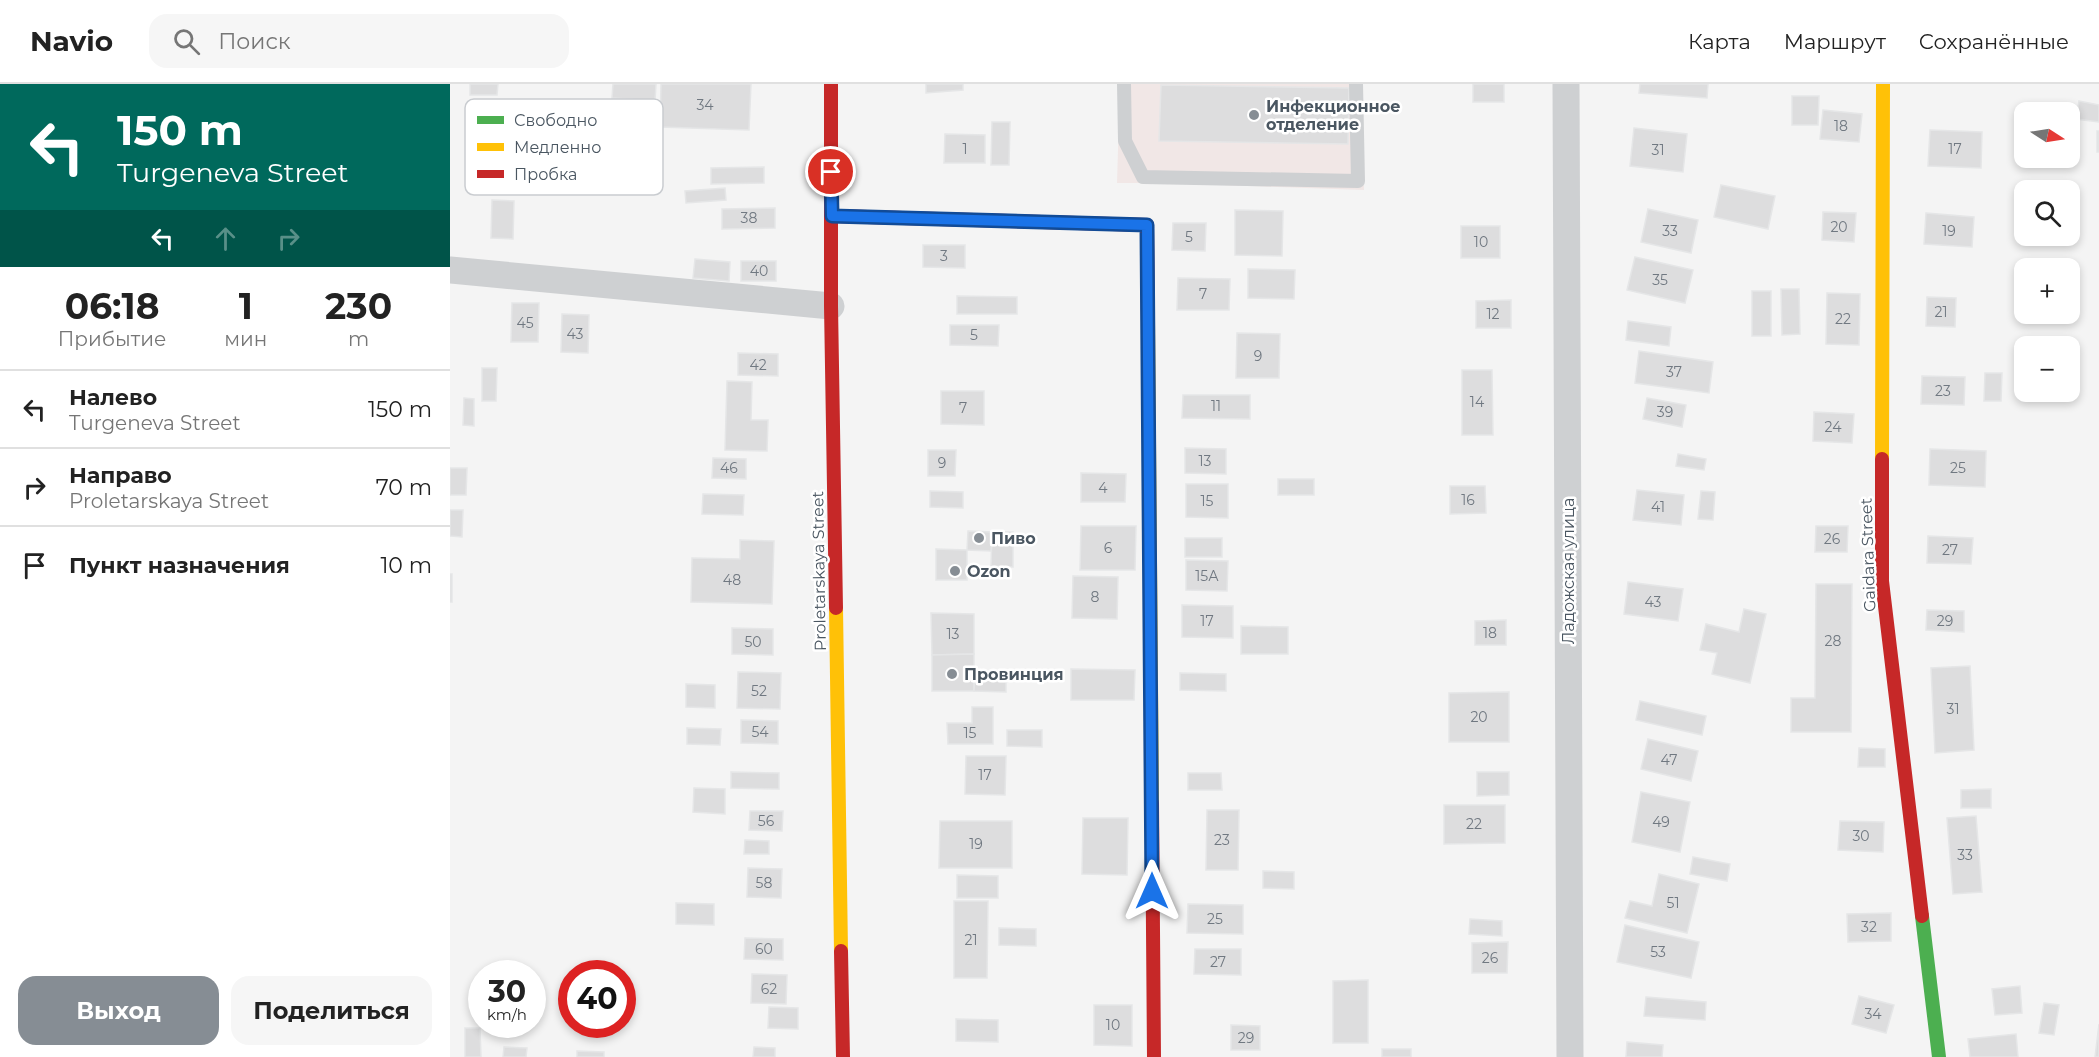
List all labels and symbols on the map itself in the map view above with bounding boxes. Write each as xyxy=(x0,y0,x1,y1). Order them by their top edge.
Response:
house number: 34 xyxy=(696,96,714,114)
place label: Инфекционное отделение xyxy=(1266,97,1400,134)
legend xyxy=(465,99,663,195)
north arrow xyxy=(2014,102,2080,168)
marker: Инфекционное отделение xyxy=(1247,108,1261,122)
text: Свободно xyxy=(514,111,597,130)
house number: 18 xyxy=(1834,117,1848,135)
text: Медленно xyxy=(514,138,601,157)
house number: 1 xyxy=(962,140,968,158)
house number: 17 xyxy=(1948,140,1962,158)
house number: 31 xyxy=(1652,141,1664,159)
pin xyxy=(805,146,856,197)
text: Пробка xyxy=(514,165,577,184)
house number: 38 xyxy=(741,209,757,227)
house number: 20 xyxy=(1830,218,1848,236)
house number: 33 xyxy=(1662,222,1678,240)
house number: 19 xyxy=(1942,222,1956,240)
house number: 5 xyxy=(1185,228,1193,246)
house number: 10 xyxy=(1474,233,1488,251)
house number: 3 xyxy=(940,247,948,265)
house number: 40 xyxy=(750,262,768,280)
house number: 35 xyxy=(1652,271,1668,289)
house number: 7 xyxy=(1199,285,1207,303)
house number: 21 xyxy=(1934,303,1948,321)
house number: 12 xyxy=(1486,305,1500,323)
house number: 22 xyxy=(1835,310,1851,328)
house number: 45 xyxy=(516,314,534,332)
house number: 43 xyxy=(567,325,584,343)
house number: 5 xyxy=(970,326,978,344)
house number: 9 xyxy=(1254,347,1262,365)
house number: 42 xyxy=(749,356,767,374)
house number: 37 xyxy=(1666,363,1682,381)
house number: 23 xyxy=(1935,382,1951,400)
house number: 14 xyxy=(1470,393,1485,411)
house number: 11 xyxy=(1211,397,1221,415)
house number: 7 xyxy=(959,399,967,417)
house number: 39 xyxy=(1657,403,1673,421)
house number: 24 xyxy=(1825,418,1842,436)
house number: 13 xyxy=(1199,452,1212,470)
house number: 9 xyxy=(938,454,946,472)
house number: 46 xyxy=(720,459,738,477)
house number: 25 xyxy=(1950,459,1966,477)
house number: 4 xyxy=(1098,479,1108,497)
street label: Proletarskaya Street xyxy=(808,490,830,651)
house number: 16 xyxy=(1461,491,1475,509)
house number: 15 xyxy=(1201,492,1214,510)
street label: Gaidara Street xyxy=(1856,497,1879,612)
street label: Ладожская улица xyxy=(1559,498,1578,644)
house number: 41 xyxy=(1651,498,1665,516)
place label: Пиво xyxy=(991,529,1036,548)
house number: 26 xyxy=(1824,530,1841,548)
marker: Пиво xyxy=(972,531,986,545)
house number: 6 xyxy=(1104,539,1113,557)
house number: 27 xyxy=(1942,541,1958,559)
place label: Ozon xyxy=(967,562,1011,581)
marker: Ozon xyxy=(948,564,962,578)
house number: 15А xyxy=(1195,567,1219,585)
house number: 48 xyxy=(723,571,741,589)
house number: 8 xyxy=(1091,588,1100,606)
house number: 43 xyxy=(1645,593,1662,611)
house number: 17 xyxy=(1200,612,1214,630)
house number: 29 xyxy=(1937,612,1953,630)
house number: 18 xyxy=(1483,624,1497,642)
house number: 13 xyxy=(947,625,960,643)
house number: 28 xyxy=(1825,632,1842,650)
house number: 50 xyxy=(744,633,762,651)
place label: Провинция xyxy=(964,665,1064,684)
marker: Провинция xyxy=(945,667,959,681)
house number: 52 xyxy=(751,682,767,700)
house number: 31 xyxy=(1947,700,1959,718)
house number: 20 xyxy=(1470,708,1488,726)
house number: 54 xyxy=(751,723,769,741)
house number: 15 xyxy=(964,724,977,742)
house number: 47 xyxy=(1661,751,1677,769)
house number: 17 xyxy=(978,766,992,784)
house number: 56 xyxy=(758,812,775,830)
house number: 49 xyxy=(1652,813,1670,831)
house number: 22 xyxy=(1466,815,1482,833)
house number: 30 xyxy=(1852,827,1870,845)
house number: 23 xyxy=(1214,831,1230,849)
house number: 19 xyxy=(969,835,983,853)
house number: 33 xyxy=(1957,846,1973,864)
position arrow xyxy=(1120,859,1184,923)
house number: 58 xyxy=(756,874,772,892)
house number: 51 xyxy=(1667,894,1679,912)
house number: 25 xyxy=(1207,910,1223,928)
house number: 32 xyxy=(1861,918,1877,936)
house number: 21 xyxy=(964,931,978,949)
house number: 60 xyxy=(755,940,773,958)
house number: 53 xyxy=(1650,943,1666,961)
house number: 26 xyxy=(1482,949,1499,967)
house number: 27 xyxy=(1210,953,1226,971)
speed limit sign: 40 xyxy=(558,960,636,1038)
house number: 62 xyxy=(761,980,777,998)
house number: 34 xyxy=(1864,1005,1882,1023)
house number: 10 xyxy=(1106,1016,1120,1034)
house number: 29 xyxy=(1238,1029,1254,1047)

